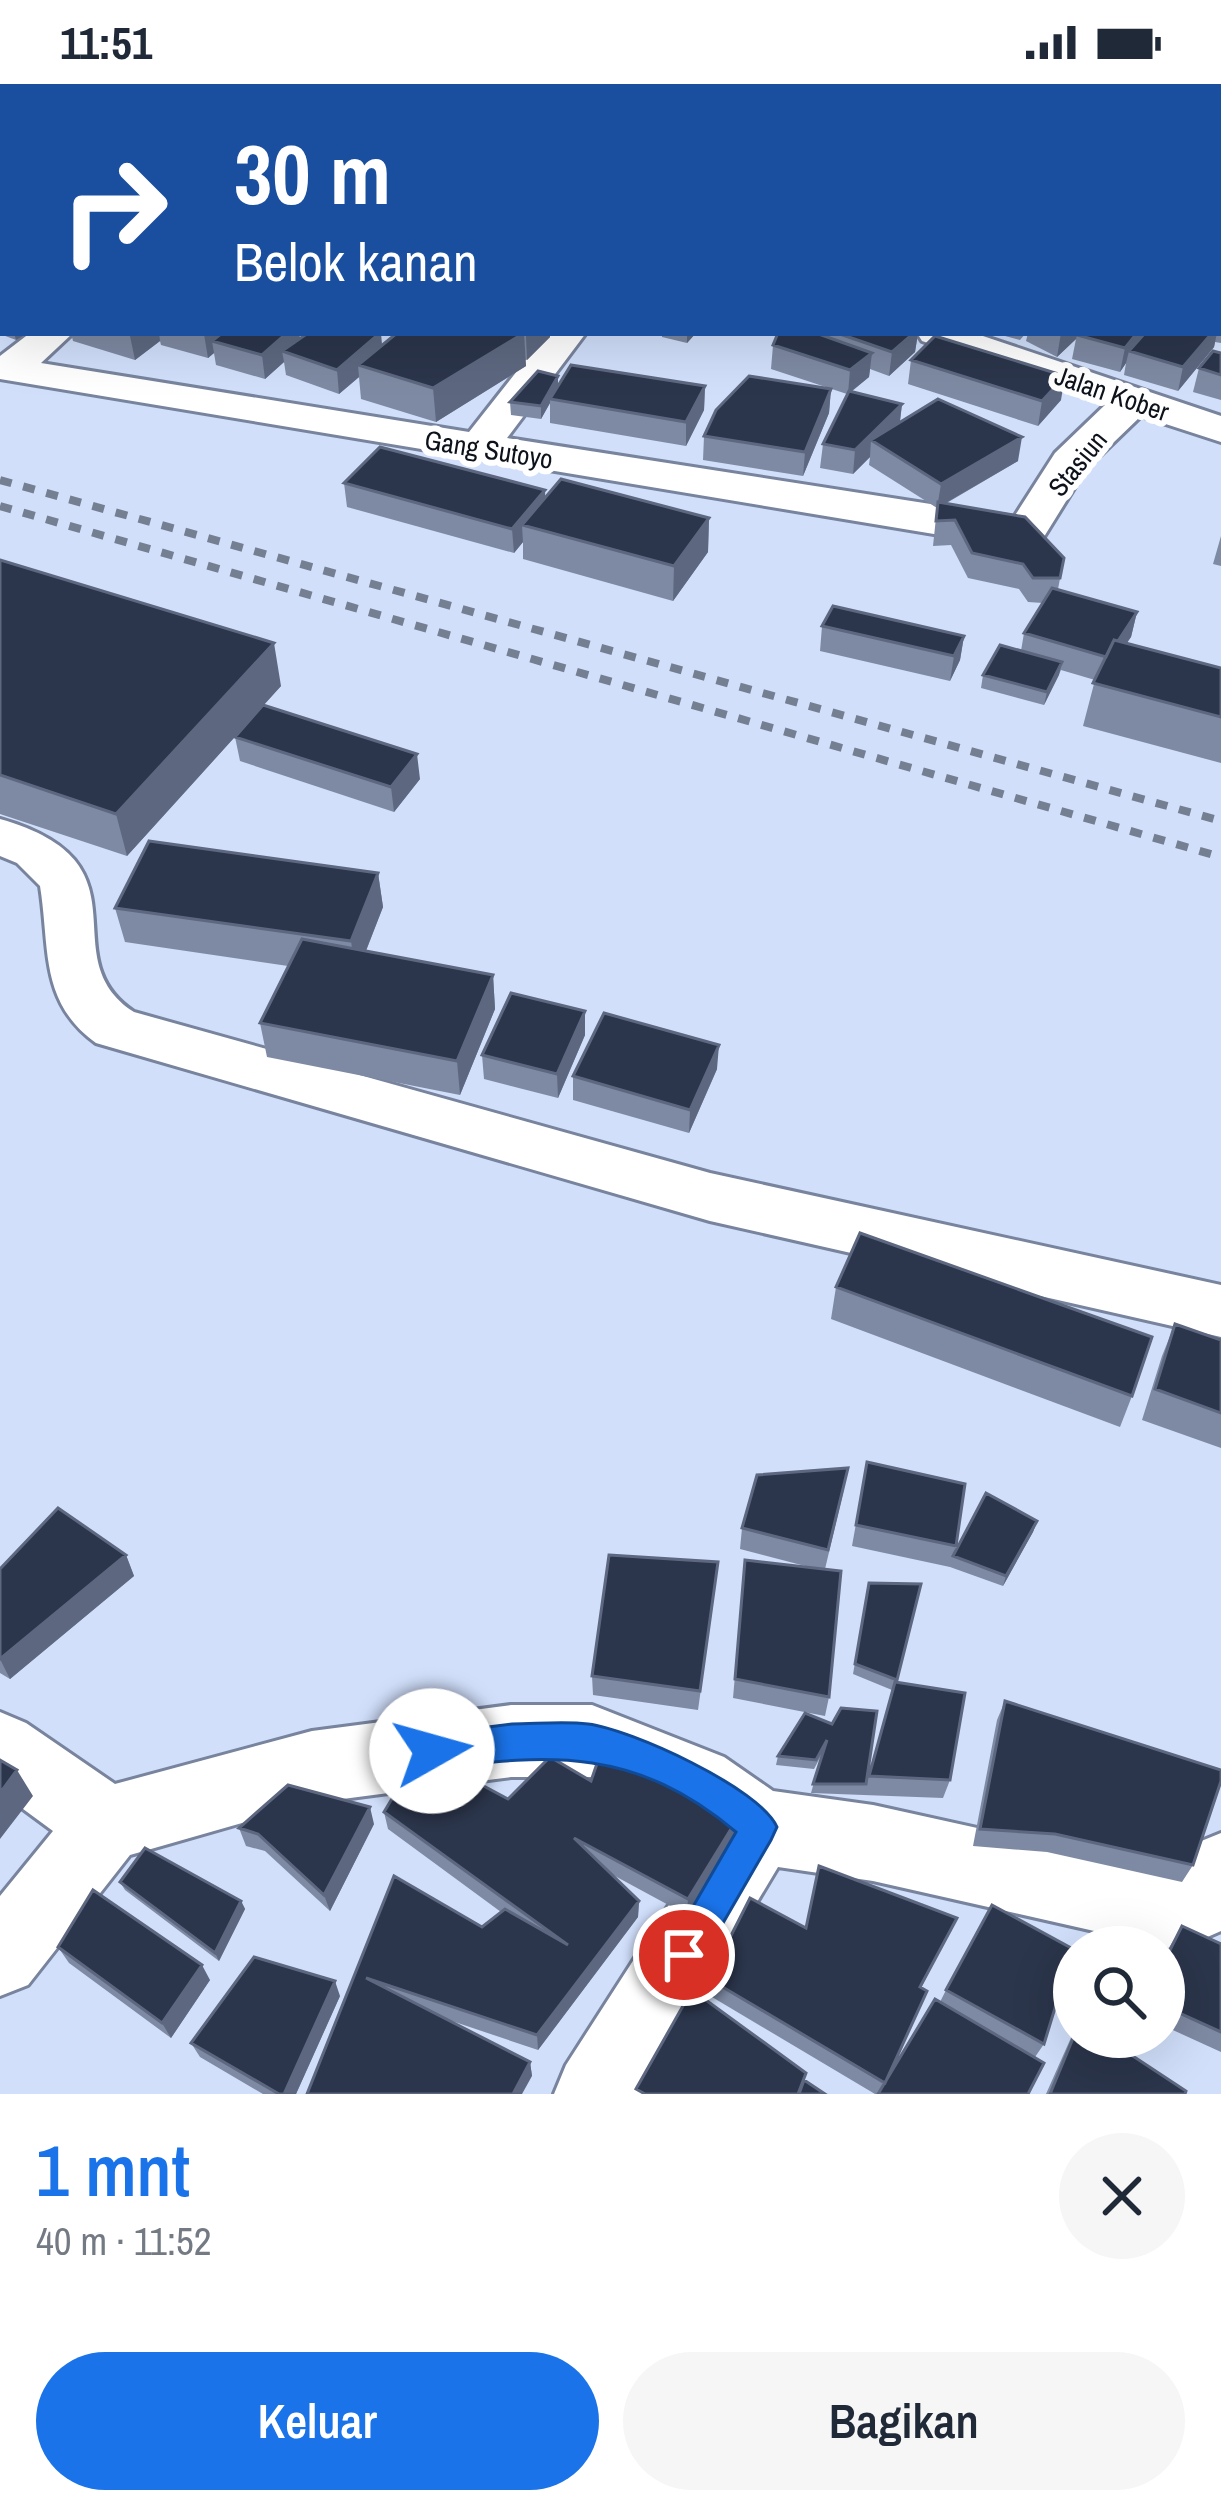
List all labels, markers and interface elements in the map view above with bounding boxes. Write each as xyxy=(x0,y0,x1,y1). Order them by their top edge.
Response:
text: 11:51 xyxy=(60,12,152,73)
text: 30 m xyxy=(234,117,391,230)
icon: right xyxy=(36,132,192,288)
text: Belok kanan xyxy=(234,225,478,298)
street label: Jalan Kober xyxy=(1050,357,1174,429)
street label: Gang Sutoyo xyxy=(422,421,556,477)
street label: Stasiun xyxy=(1039,422,1115,504)
position arrow xyxy=(369,1688,495,1814)
pin xyxy=(633,1904,735,2006)
icon: arrive xyxy=(651,1922,717,1988)
map controls xyxy=(1053,1926,1185,2058)
button: search xyxy=(1053,1926,1185,2058)
text: 1 mnt xyxy=(36,2121,190,2218)
button: close xyxy=(1059,2133,1185,2259)
text: 40 m · 11:52 xyxy=(36,2215,211,2267)
button: Keluar xyxy=(36,2352,599,2490)
button: Bagikan xyxy=(623,2352,1185,2490)

